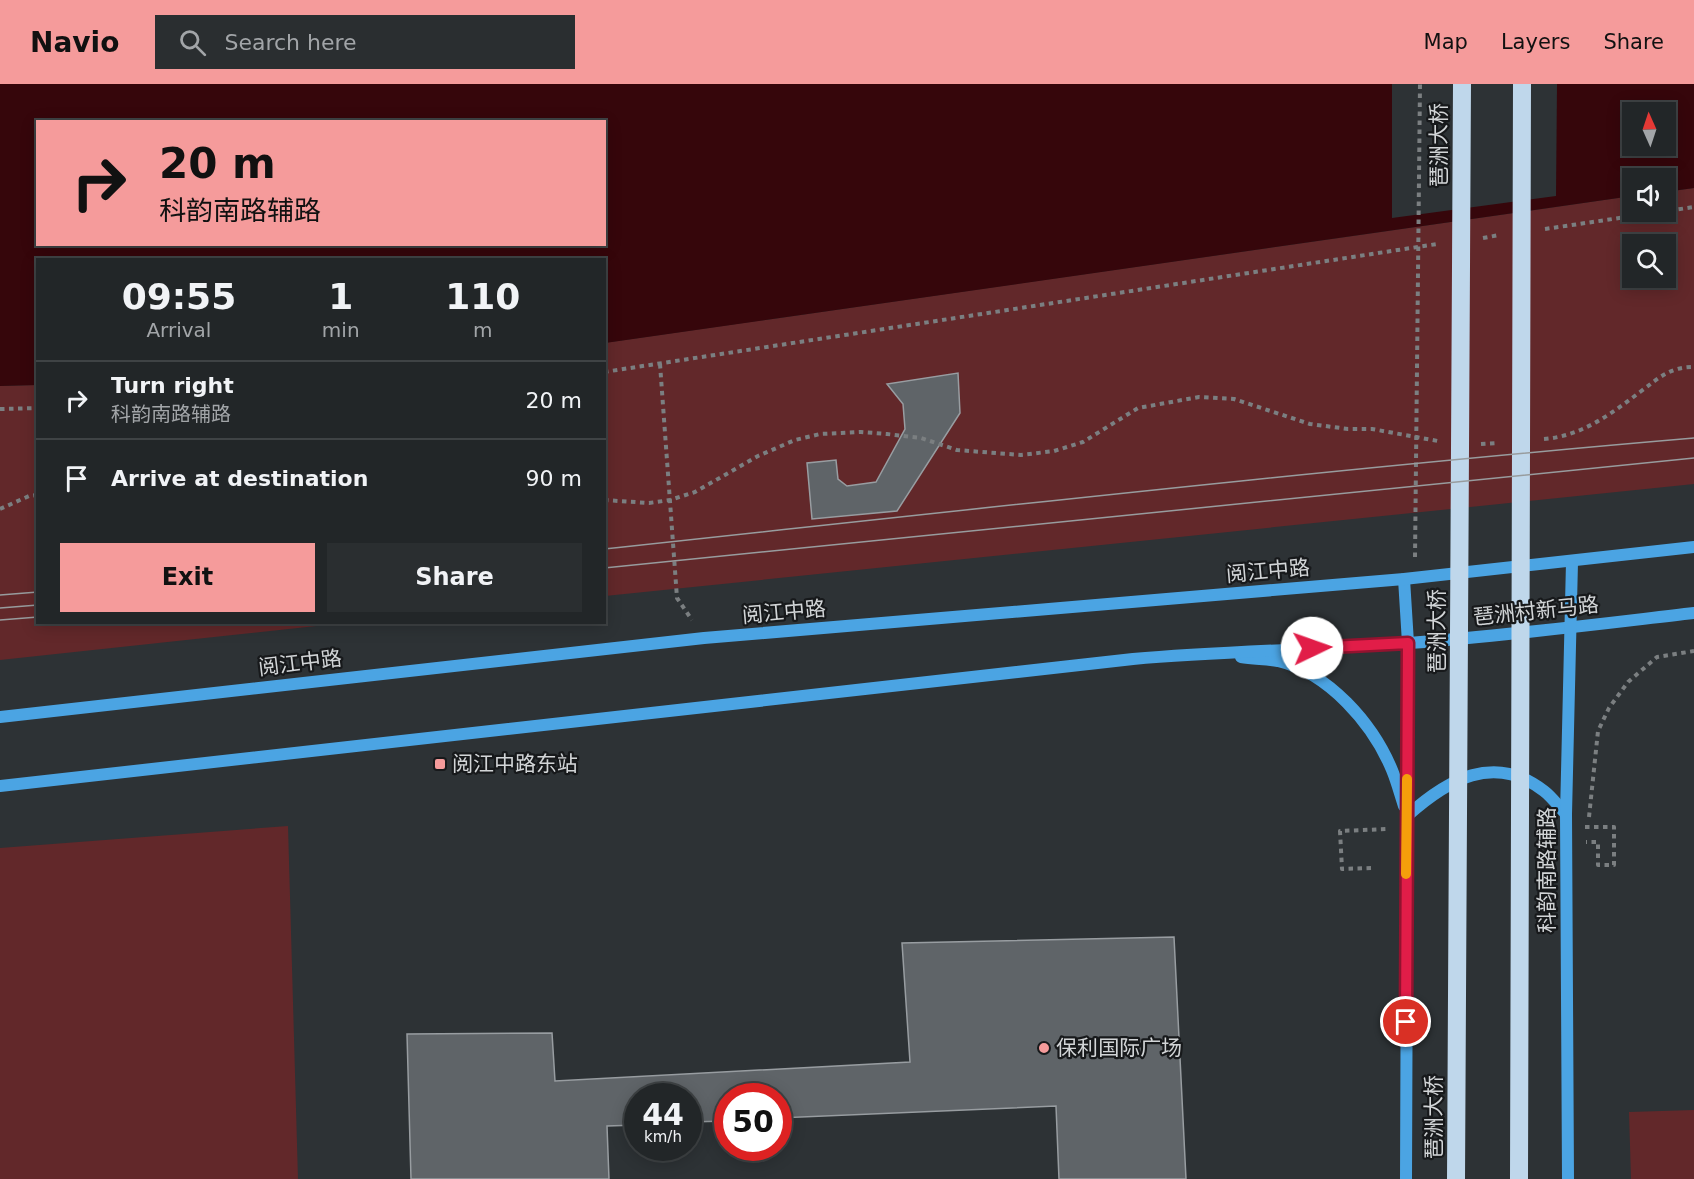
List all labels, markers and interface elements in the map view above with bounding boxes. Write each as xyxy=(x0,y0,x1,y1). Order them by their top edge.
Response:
search box xyxy=(155,15,575,69)
text: Navio xyxy=(30,26,119,59)
icon: search xyxy=(176,26,209,59)
text: Search here xyxy=(224,30,357,55)
text: Map xyxy=(1424,30,1468,54)
text: Layers xyxy=(1501,30,1570,54)
text: Share xyxy=(1603,30,1664,54)
north arrow xyxy=(1622,102,1676,156)
map controls xyxy=(1622,102,1676,288)
street label: 琶洲大桥 xyxy=(1427,103,1451,187)
text: 20 m xyxy=(159,139,276,188)
icon: right xyxy=(60,144,138,222)
button: sound xyxy=(1622,168,1676,222)
text: 科韵南路辅路 xyxy=(159,195,321,226)
button: search xyxy=(1622,234,1676,288)
text: 09:55 xyxy=(122,276,236,317)
text: 1 xyxy=(328,276,353,317)
text: 110 xyxy=(445,276,520,317)
text: Arrival xyxy=(146,318,211,342)
text: min xyxy=(322,318,360,342)
text: m xyxy=(473,318,493,342)
text: Turn right xyxy=(111,373,234,398)
icon: right xyxy=(60,384,93,417)
text: 20 m xyxy=(526,388,582,413)
text: 科韵南路辅路 xyxy=(111,402,231,426)
icon: arrive xyxy=(60,462,93,495)
text: Arrive at destination xyxy=(111,466,368,491)
text: 90 m xyxy=(526,466,582,491)
button: Exit xyxy=(60,543,315,612)
button: Share xyxy=(327,543,582,612)
street label: 阅江中路 xyxy=(1225,555,1311,587)
street label: 琶洲大桥 xyxy=(1425,589,1449,673)
street label: 琶洲村新马路 xyxy=(1472,592,1600,630)
street label: 阅江中路 xyxy=(741,596,827,628)
position arrow xyxy=(1280,616,1344,680)
street label: 阅江中路 xyxy=(257,646,343,680)
place label: 阅江中路东站 xyxy=(452,752,578,776)
marker: 阅江中路东站 xyxy=(433,757,447,771)
street label: 科韵南路辅路 xyxy=(1535,807,1559,933)
pin xyxy=(1380,996,1431,1047)
icon: arrive xyxy=(1389,1005,1422,1038)
place label: 保利国际广场 xyxy=(1056,1036,1182,1060)
marker: 保利国际广场 xyxy=(1037,1041,1051,1055)
street label: 琶洲大桥 xyxy=(1422,1075,1446,1159)
speed limit sign: 50 xyxy=(714,1083,792,1161)
text: 44 xyxy=(642,1097,684,1132)
text: km/h xyxy=(644,1128,682,1146)

